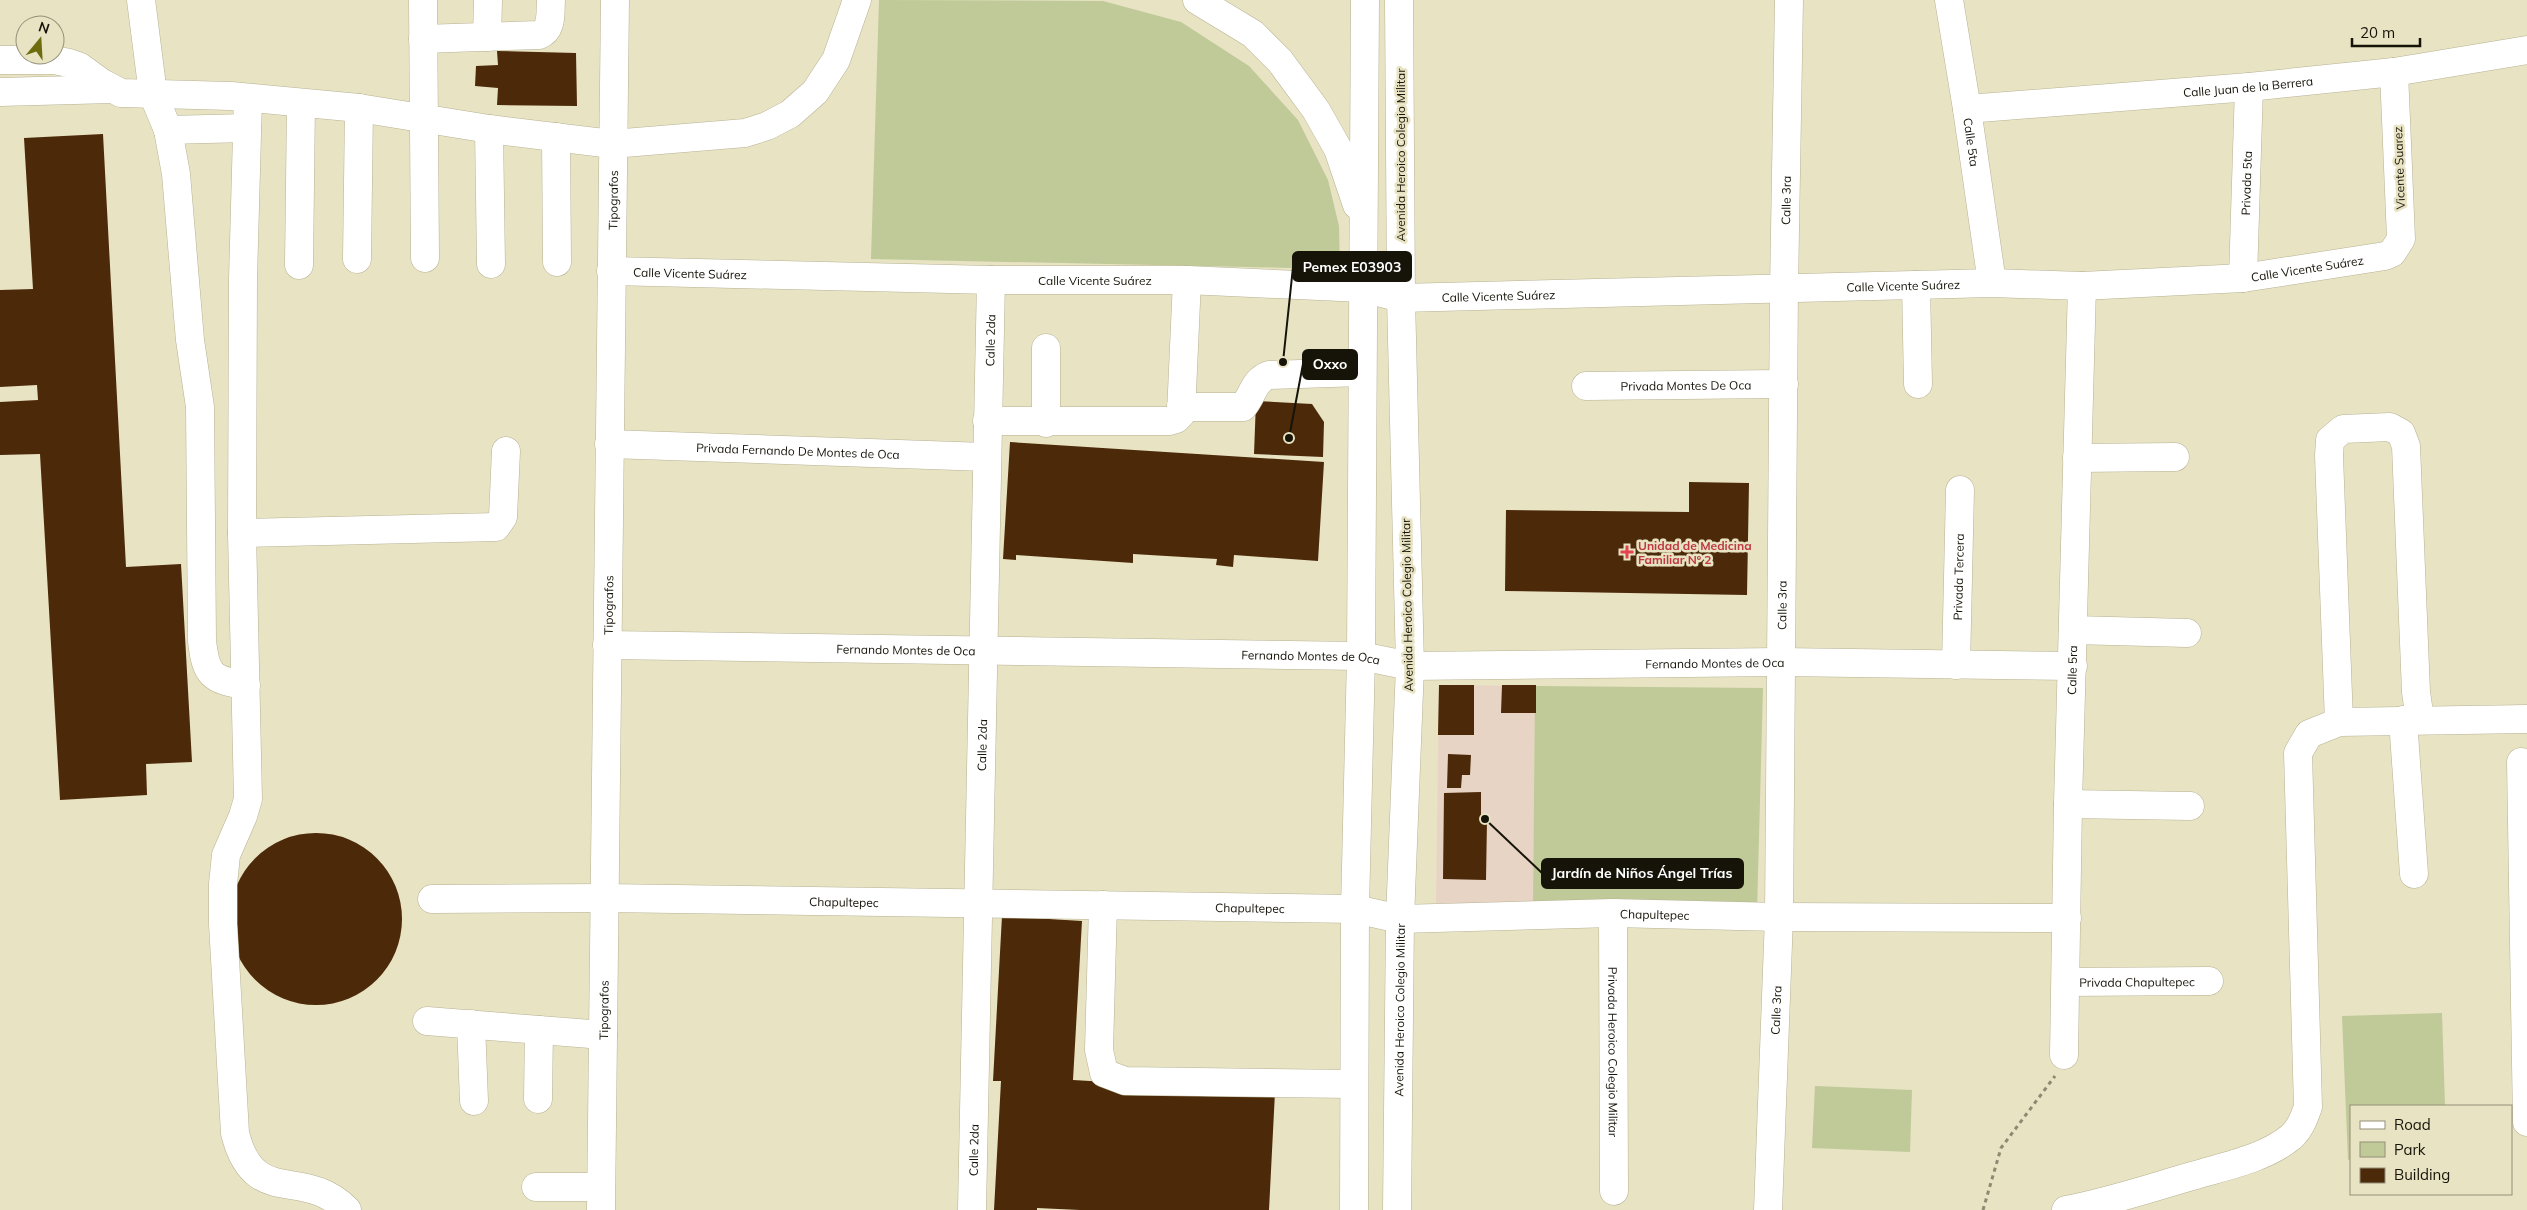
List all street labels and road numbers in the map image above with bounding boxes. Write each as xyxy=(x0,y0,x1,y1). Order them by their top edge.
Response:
street label: Avenida Heroico Colegio Militar xyxy=(1393,68,1408,241)
street label: Calle Juan de la Berrera xyxy=(2183,73,2314,100)
street label: Calle 5ta xyxy=(1961,117,1983,168)
street label: Vicente Suarez xyxy=(2390,126,2408,210)
street label: Privada 5ta xyxy=(2237,151,2254,216)
street label: Tipografos xyxy=(605,170,621,230)
street label: Calle 3ra xyxy=(1778,175,1793,225)
street label: Calle Vicente Suárez xyxy=(2250,252,2365,284)
street label: Calle Vicente Suárez xyxy=(633,264,747,282)
street label: Calle Vicente Suárez xyxy=(1038,273,1152,288)
street label: Calle Vicente Suárez xyxy=(1846,276,1960,294)
street label: Calle Vicente Suárez xyxy=(1441,287,1555,304)
street label: Calle 2da xyxy=(982,314,998,366)
street label: Privada Montes De Oca xyxy=(1620,377,1752,393)
street label: Privada Fernando De Montes de Oca xyxy=(696,440,900,462)
street label: Avenida Heroico Colegio Militar xyxy=(1398,518,1416,692)
street label: Privada Tercera xyxy=(1950,533,1967,621)
street label: Tipografos xyxy=(600,575,616,635)
street label: Calle 3ra xyxy=(1774,581,1789,630)
street label: Fernando Montes de Oca xyxy=(836,641,976,658)
street label: Calle 5ra xyxy=(2063,645,2080,695)
street label: Fernando Montes de Oca xyxy=(1241,647,1382,667)
street label: Fernando Montes de Oca xyxy=(1645,654,1785,671)
street label: Calle 2da xyxy=(973,719,990,771)
street label: Chapultepec xyxy=(809,894,879,910)
street label: Chapultepec xyxy=(1215,899,1285,915)
street label: Chapultepec xyxy=(1620,906,1690,922)
street label: Avenida Heroico Colegio Militar xyxy=(1391,923,1407,1097)
street label: Privada Heroico Colegio Militar xyxy=(1606,967,1621,1138)
street label: Privada Chapultepec xyxy=(2079,974,2195,989)
street label: Tipografos xyxy=(595,980,611,1040)
street label: Calle 3ra xyxy=(1767,985,1784,1035)
street label: Calle 2da xyxy=(965,1124,981,1176)

